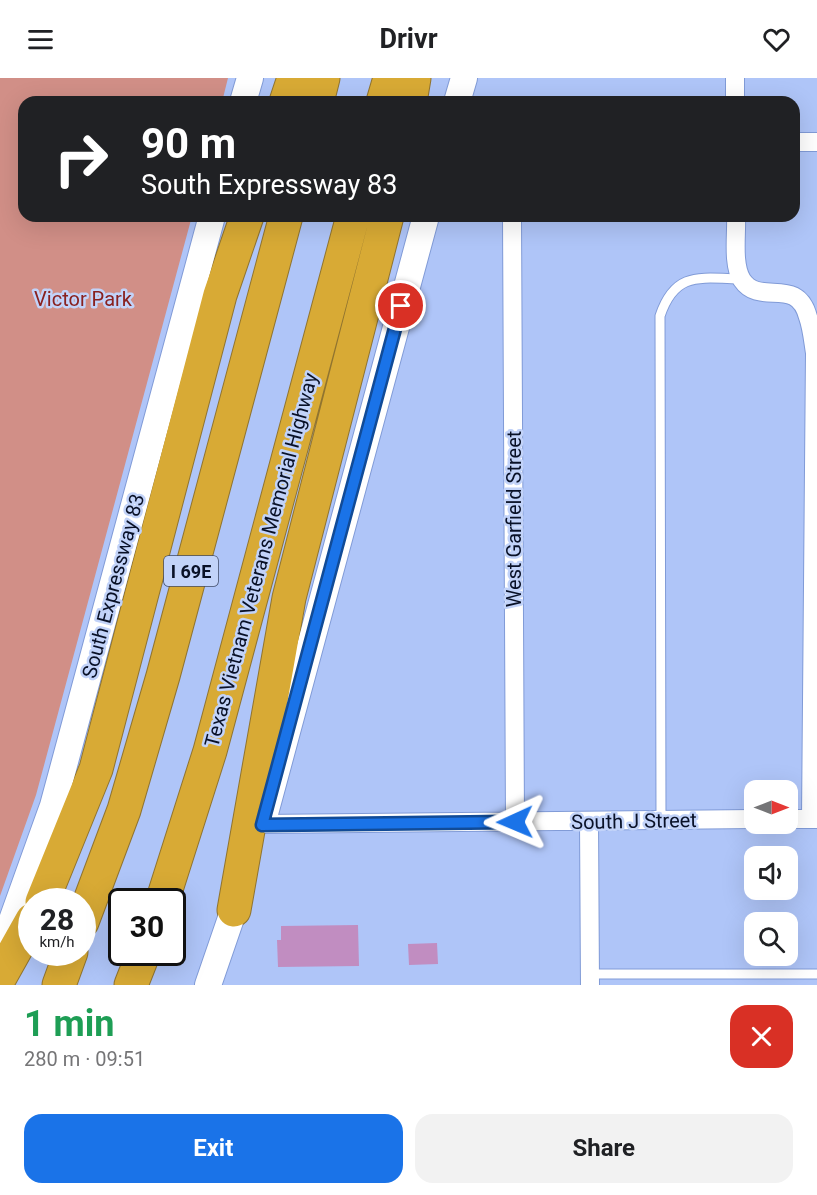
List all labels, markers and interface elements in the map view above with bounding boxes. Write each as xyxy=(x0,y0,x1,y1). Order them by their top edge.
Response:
icon: menu xyxy=(24,23,57,56)
text: Drivr xyxy=(379,23,438,55)
icon: heart xyxy=(760,23,793,56)
text: 90 m xyxy=(141,119,236,168)
icon: right xyxy=(42,120,120,198)
text: South Expressway 83 xyxy=(141,169,397,201)
pin xyxy=(375,280,426,331)
park label: Victor Park xyxy=(34,287,133,311)
icon: arrive xyxy=(384,289,417,322)
street label: Texas Vietnam Veterans Memorial Highway xyxy=(199,370,323,750)
street label: West Garfield Street xyxy=(502,431,526,607)
street label: South Expressway 83 xyxy=(77,491,149,681)
road number: I 69E xyxy=(164,556,218,586)
north arrow xyxy=(744,780,798,834)
map controls xyxy=(744,780,798,966)
position arrow xyxy=(483,790,547,854)
street label: South J Street xyxy=(571,808,697,834)
button: sound xyxy=(744,846,798,900)
speed limit sign: 30 xyxy=(108,888,186,966)
text: 28 xyxy=(40,902,74,937)
button: search xyxy=(744,912,798,966)
text: km/h xyxy=(39,933,75,951)
text: 1 min xyxy=(24,1003,115,1045)
button: close xyxy=(730,1005,793,1068)
text: 280 m · 09:51 xyxy=(24,1047,145,1071)
button: Exit xyxy=(24,1114,403,1183)
button: Share xyxy=(415,1114,793,1183)

